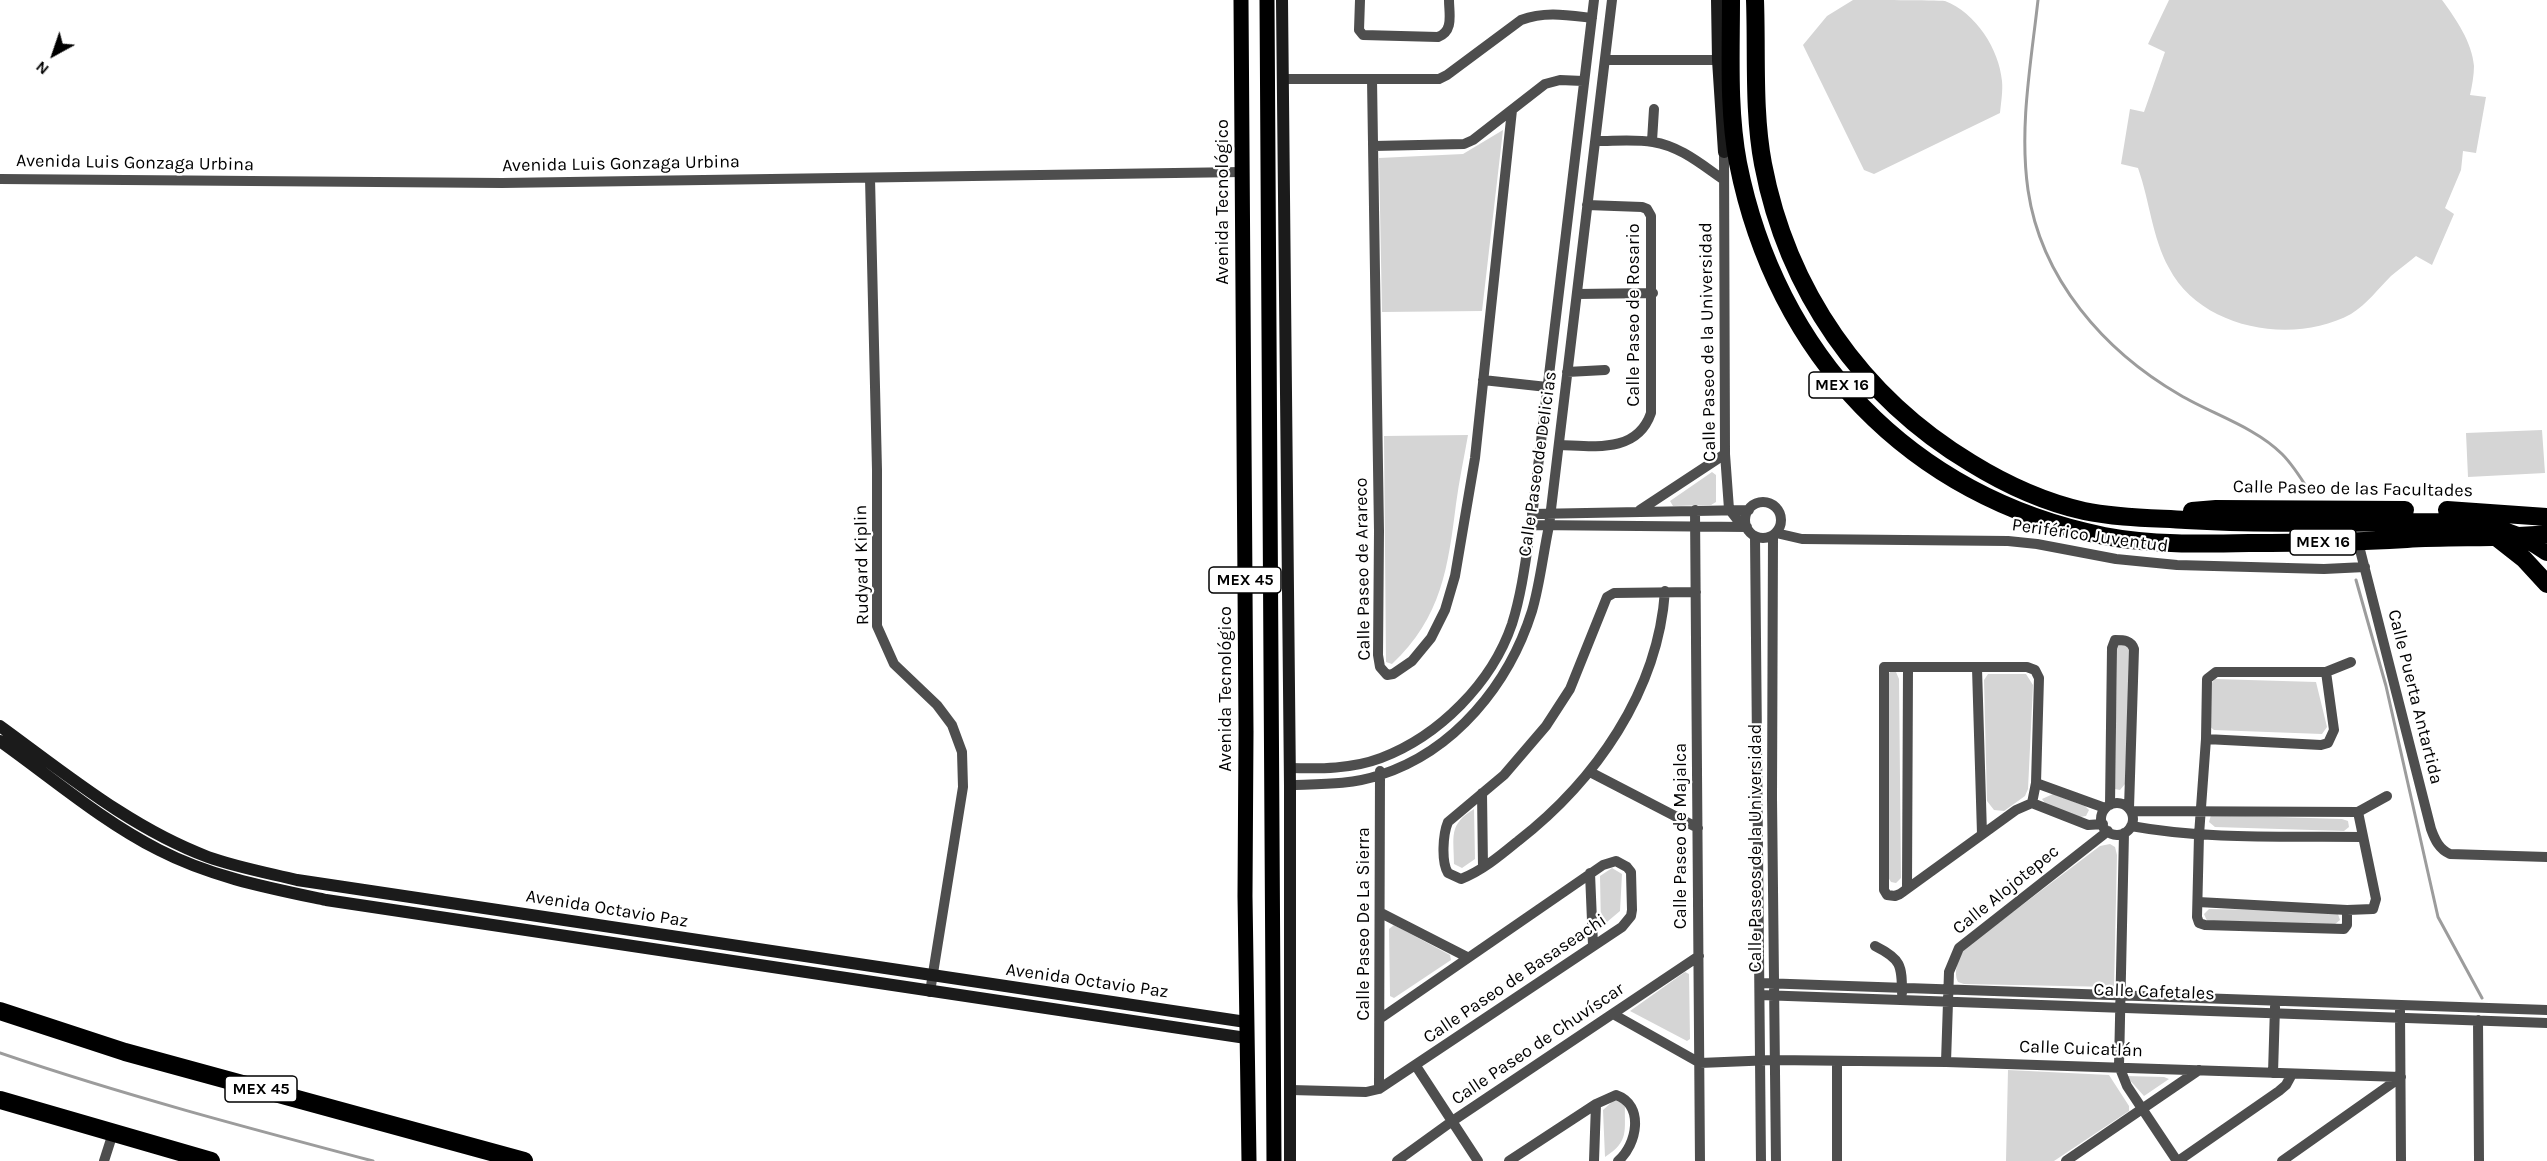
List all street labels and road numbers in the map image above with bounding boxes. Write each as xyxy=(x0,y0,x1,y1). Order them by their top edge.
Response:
street label: Avenida Tecnológico xyxy=(1212,119,1234,285)
street label: Avenida Luis Gonzaga Urbina xyxy=(16,150,254,176)
street label: Avenida Luis Gonzaga Urbina xyxy=(502,151,740,177)
street label: Calle Paseo de la Universidad xyxy=(1695,222,1721,462)
street label: Calle Paseo de Rosario xyxy=(1623,223,1645,407)
street label: Calle Paseo de Delicias xyxy=(1514,370,1562,558)
road number: MEX 16 xyxy=(1809,372,1875,398)
street label: Calle Paseo de las Facultades xyxy=(2233,476,2473,502)
street label: Calle Paseo de Arareco xyxy=(1351,477,1375,661)
street label: Rudyard Kiplin xyxy=(850,505,874,625)
street label: Periférico Juventud xyxy=(2011,514,2169,558)
road number: MEX 16 xyxy=(2290,529,2356,555)
road number: MEX 45 xyxy=(1209,567,1281,593)
street label: Avenida Tecnológico xyxy=(1215,606,1237,772)
street label: Calle Puerta Antartida xyxy=(2383,607,2447,787)
street label: Calle Paseos de la Universidad xyxy=(1745,724,1767,972)
street label: Calle Paseo de Majalca xyxy=(1670,743,1692,929)
street label: Calle Paseo De La Sierra xyxy=(1353,827,1375,1021)
street label: Calle Alojotepec xyxy=(1949,841,2063,939)
street label: Avenida Octavio Paz xyxy=(524,886,690,932)
street label: Calle Paseo de Basaseachi xyxy=(1419,910,1611,1048)
street label: Avenida Octavio Paz xyxy=(1004,959,1170,1003)
street label: Calle Paseo de Chuvíscar xyxy=(1447,978,1629,1110)
street label: Calle Cafetales xyxy=(2093,979,2215,1005)
street label: Calle Cuicatlán xyxy=(2019,1036,2143,1062)
road number: MEX 45 xyxy=(225,1076,297,1102)

